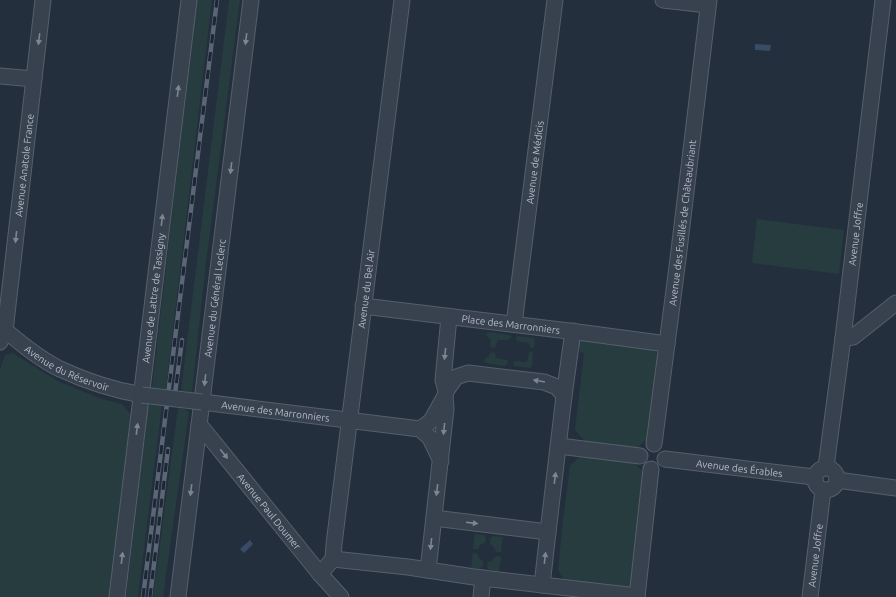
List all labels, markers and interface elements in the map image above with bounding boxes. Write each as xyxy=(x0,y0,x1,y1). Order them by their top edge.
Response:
one-way arrow xyxy=(35,33,42,45)
one-way arrow xyxy=(243,33,250,45)
one-way arrow xyxy=(175,85,181,97)
street label: Avenue Anatole France xyxy=(13,113,35,217)
street label: Avenue de Médicis xyxy=(524,120,545,205)
street label: Avenue des Fusillés de Châteaubriant xyxy=(666,139,698,306)
one-way arrow xyxy=(228,162,234,174)
street label: Avenue Joffre xyxy=(846,202,865,266)
one-way arrow xyxy=(159,214,166,226)
one-way arrow xyxy=(13,231,19,244)
street label: Avenue de Lattre de Tassigny xyxy=(140,232,166,364)
street label: Avenue du Général Leclerc xyxy=(202,238,227,358)
street label: Avenue du Bel Air xyxy=(356,249,376,329)
street label: Place des Marronniers xyxy=(461,313,561,335)
street label: Avenue du Réservoir xyxy=(23,343,111,393)
one-way arrow xyxy=(442,348,448,360)
one-way arrow xyxy=(201,374,208,386)
one-way arrow xyxy=(533,378,545,384)
street label: Avenue des Marronniers xyxy=(221,399,330,423)
one-way arrow xyxy=(134,423,141,435)
one-way arrow xyxy=(441,423,448,435)
one-way arrow xyxy=(219,449,228,459)
street label: Avenue des Érables xyxy=(696,457,783,479)
street label: Avenue Paul Doumer xyxy=(235,471,303,551)
one-way arrow xyxy=(551,472,558,484)
one-way arrow xyxy=(188,484,194,496)
one-way arrow xyxy=(434,484,440,496)
one-way arrow xyxy=(466,520,479,526)
street label: Avenue Joffre xyxy=(806,523,824,588)
one-way arrow xyxy=(428,538,434,550)
one-way arrow xyxy=(119,552,125,564)
one-way arrow xyxy=(542,552,548,565)

